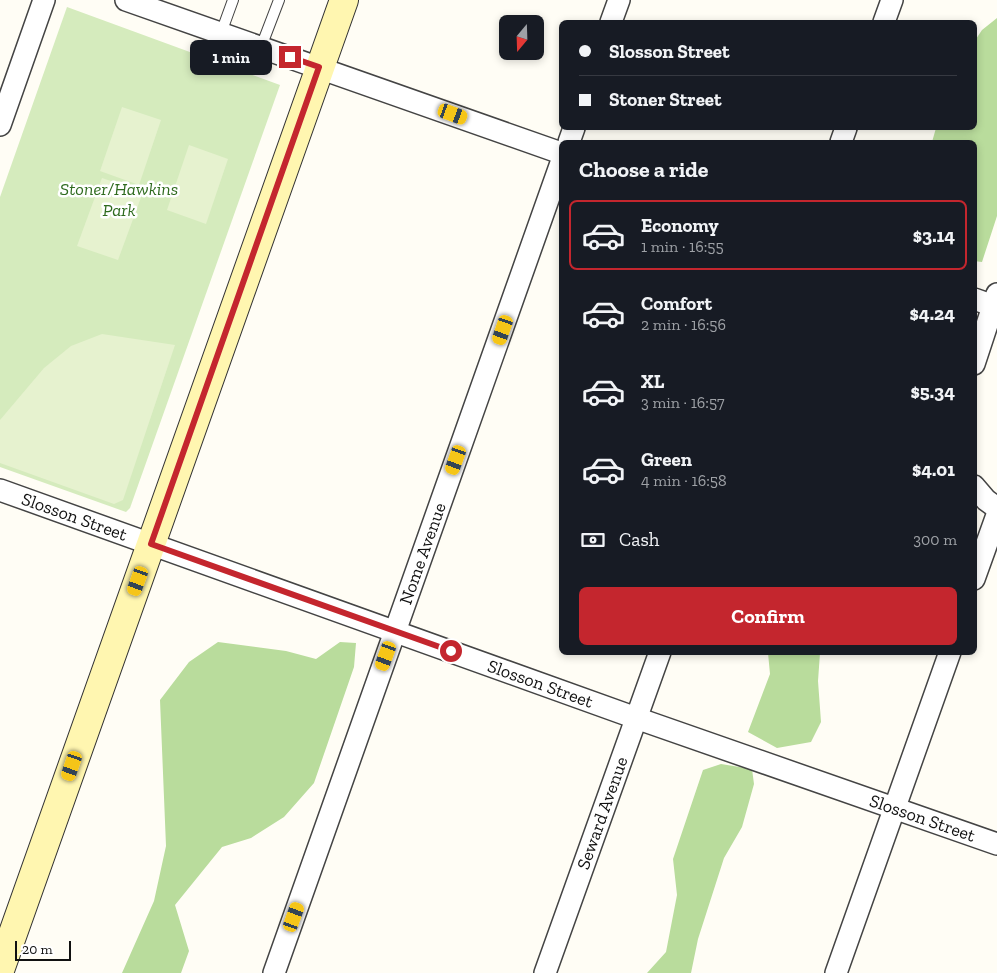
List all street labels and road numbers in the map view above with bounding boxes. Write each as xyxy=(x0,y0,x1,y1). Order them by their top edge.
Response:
street label: Slosson Street xyxy=(19,488,130,546)
street label: Nome Avenue xyxy=(394,500,451,608)
street label: Slosson Street xyxy=(485,655,596,713)
street label: Seward Avenue xyxy=(572,753,633,872)
street label: Slosson Street xyxy=(867,789,979,847)

